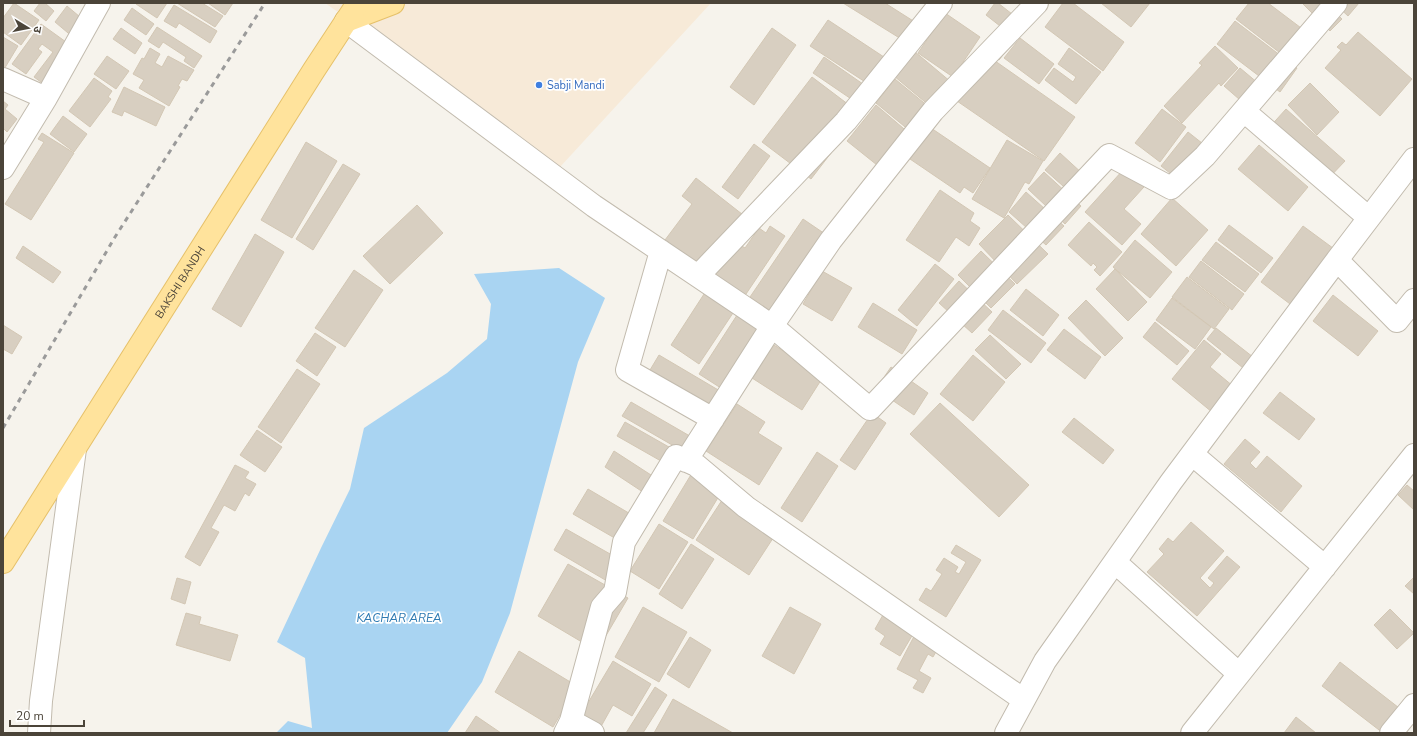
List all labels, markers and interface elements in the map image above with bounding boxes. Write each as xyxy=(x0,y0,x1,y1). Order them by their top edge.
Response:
north arrow xyxy=(8,8,48,48)
text: उ xyxy=(29,25,45,35)
place label: Sabji Mandi xyxy=(547,78,604,93)
marker: Sabji Mandi xyxy=(534,80,544,90)
street label: BAKSHI BANDH xyxy=(151,243,208,321)
water label: KACHAR AREA xyxy=(356,610,442,626)
scale bar xyxy=(10,702,84,728)
text: 20 m xyxy=(16,708,44,724)

